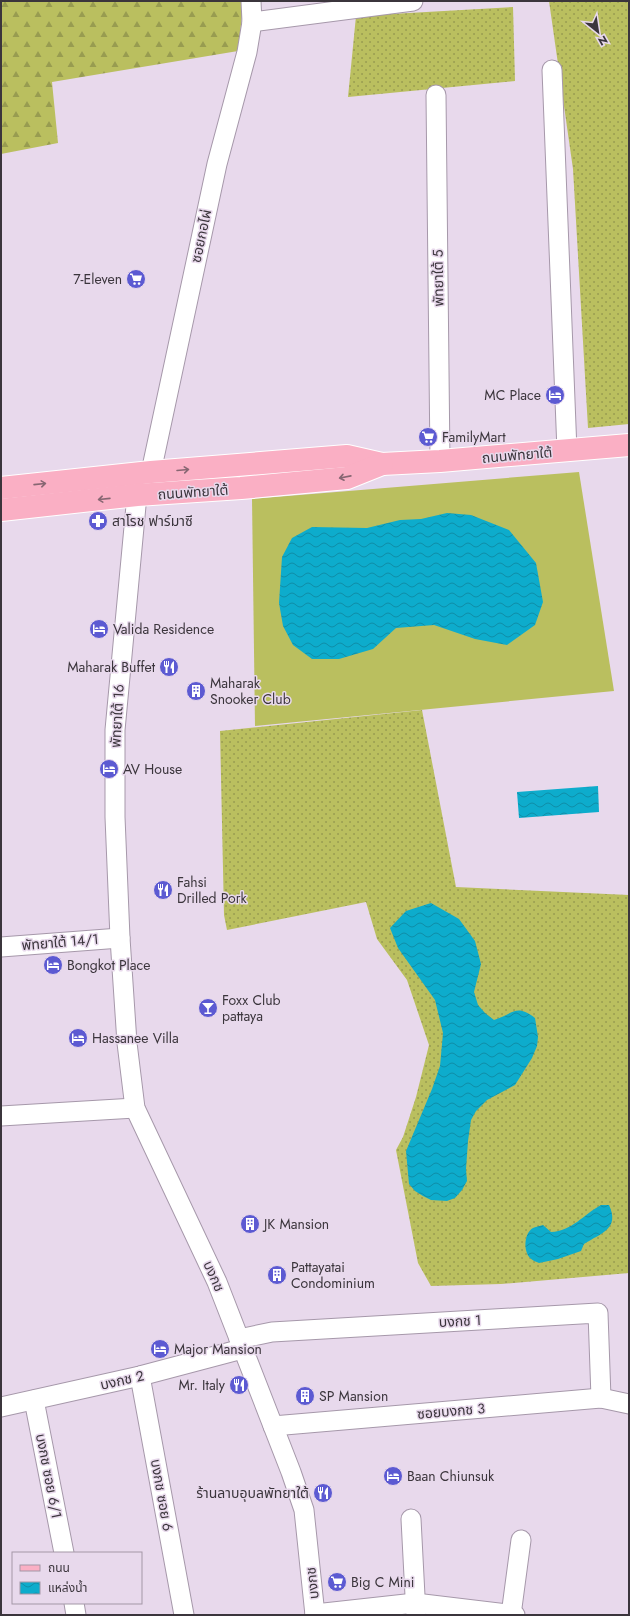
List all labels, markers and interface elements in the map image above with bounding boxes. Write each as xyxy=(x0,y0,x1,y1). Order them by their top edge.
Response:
north arrow xyxy=(578,12,618,52)
text: N xyxy=(595,32,611,50)
street label: ซอยกอไผ่ xyxy=(186,208,216,264)
street label: พัทยาใต้ 5 xyxy=(428,249,448,307)
supermarket icon: 7-Eleven xyxy=(125,268,147,290)
place label: 7-Eleven xyxy=(73,269,122,289)
hotel icon: MC Place xyxy=(544,384,566,406)
place label: MC Place xyxy=(484,385,541,405)
supermarket icon: FamilyMart xyxy=(417,426,439,448)
place label: FamilyMart xyxy=(442,427,506,447)
street label: ถนนพัทยาใต้ xyxy=(481,442,553,468)
one-way arrow xyxy=(176,466,189,473)
one-way arrow xyxy=(339,474,352,482)
one-way arrow xyxy=(33,480,46,488)
street label: ถนนพัทยาใต้ xyxy=(157,480,229,504)
one-way arrow xyxy=(98,495,111,502)
pharmacy icon: สาโรช ฟาร์มาซี xyxy=(87,510,109,532)
place label: สาโรช ฟาร์มาซี xyxy=(112,511,193,531)
hotel icon: Valida Residence xyxy=(88,618,110,640)
place label: Valida Residence xyxy=(113,619,214,639)
restaurant icon: Maharak Buffet xyxy=(158,656,180,678)
place label: Maharak Buffet xyxy=(67,657,156,677)
place label: Maharak Snooker Club xyxy=(210,673,291,709)
building icon: Maharak Snooker Club xyxy=(185,680,207,702)
street label: พัทยาใต้ 16 xyxy=(105,684,129,748)
hotel icon: AV House xyxy=(98,758,120,780)
place label: AV House xyxy=(123,759,182,779)
place label: Fahsi Drilled Pork xyxy=(177,872,247,908)
restaurant icon: Fahsi Drilled Pork xyxy=(152,879,174,901)
street label: พัทยาใต้ 14/1 xyxy=(21,929,99,955)
hotel icon: Bongkot Place xyxy=(42,954,64,976)
place label: Bongkot Place xyxy=(67,955,150,975)
place label: Foxx Club pattaya xyxy=(222,990,281,1026)
bar icon: Foxx Club pattaya xyxy=(197,997,219,1019)
hotel icon: Hassanee Villa xyxy=(67,1027,89,1049)
place label: Hassanee Villa xyxy=(92,1028,179,1048)
building icon: JK Mansion xyxy=(239,1213,261,1235)
place label: JK Mansion xyxy=(262,1214,329,1234)
street label: บงกช xyxy=(198,1257,230,1295)
place label: Pattayatai Condominium xyxy=(291,1257,375,1293)
building icon: Pattayatai Condominium xyxy=(266,1264,288,1286)
street label: บงกช 1 xyxy=(438,1310,482,1332)
hotel icon: Major Mansion xyxy=(149,1338,171,1360)
place label: Major Mansion xyxy=(174,1339,262,1359)
street label: บงกช 2 xyxy=(98,1365,146,1395)
restaurant icon: Mr. Italy xyxy=(228,1374,250,1396)
place label: Mr. Italy xyxy=(178,1375,226,1395)
building icon: SP Mansion xyxy=(294,1385,316,1407)
place label: SP Mansion xyxy=(319,1386,388,1406)
street label: ซอยบงกช 3 xyxy=(416,1398,486,1424)
street label: บงกช ซอย 6/1 xyxy=(31,1432,67,1520)
street label: บงกช ซอย 6 xyxy=(146,1457,178,1533)
hotel icon: Baan Chiunsuk xyxy=(382,1465,404,1487)
place label: Baan Chiunsuk xyxy=(407,1466,495,1486)
restaurant icon: ร้านลาบอุบลพัทยาใต้ xyxy=(312,1482,334,1504)
place label: ร้านลาบอุบลพัทยาใต้ xyxy=(196,1483,309,1503)
legend xyxy=(12,1552,142,1604)
text: ถนน xyxy=(48,1559,70,1577)
street label: บงกช xyxy=(300,1566,324,1600)
supermarket icon: Big C Mini xyxy=(326,1571,348,1593)
place label: Big C Mini xyxy=(351,1572,414,1592)
text: แหล่งน้ำ xyxy=(48,1579,87,1597)

